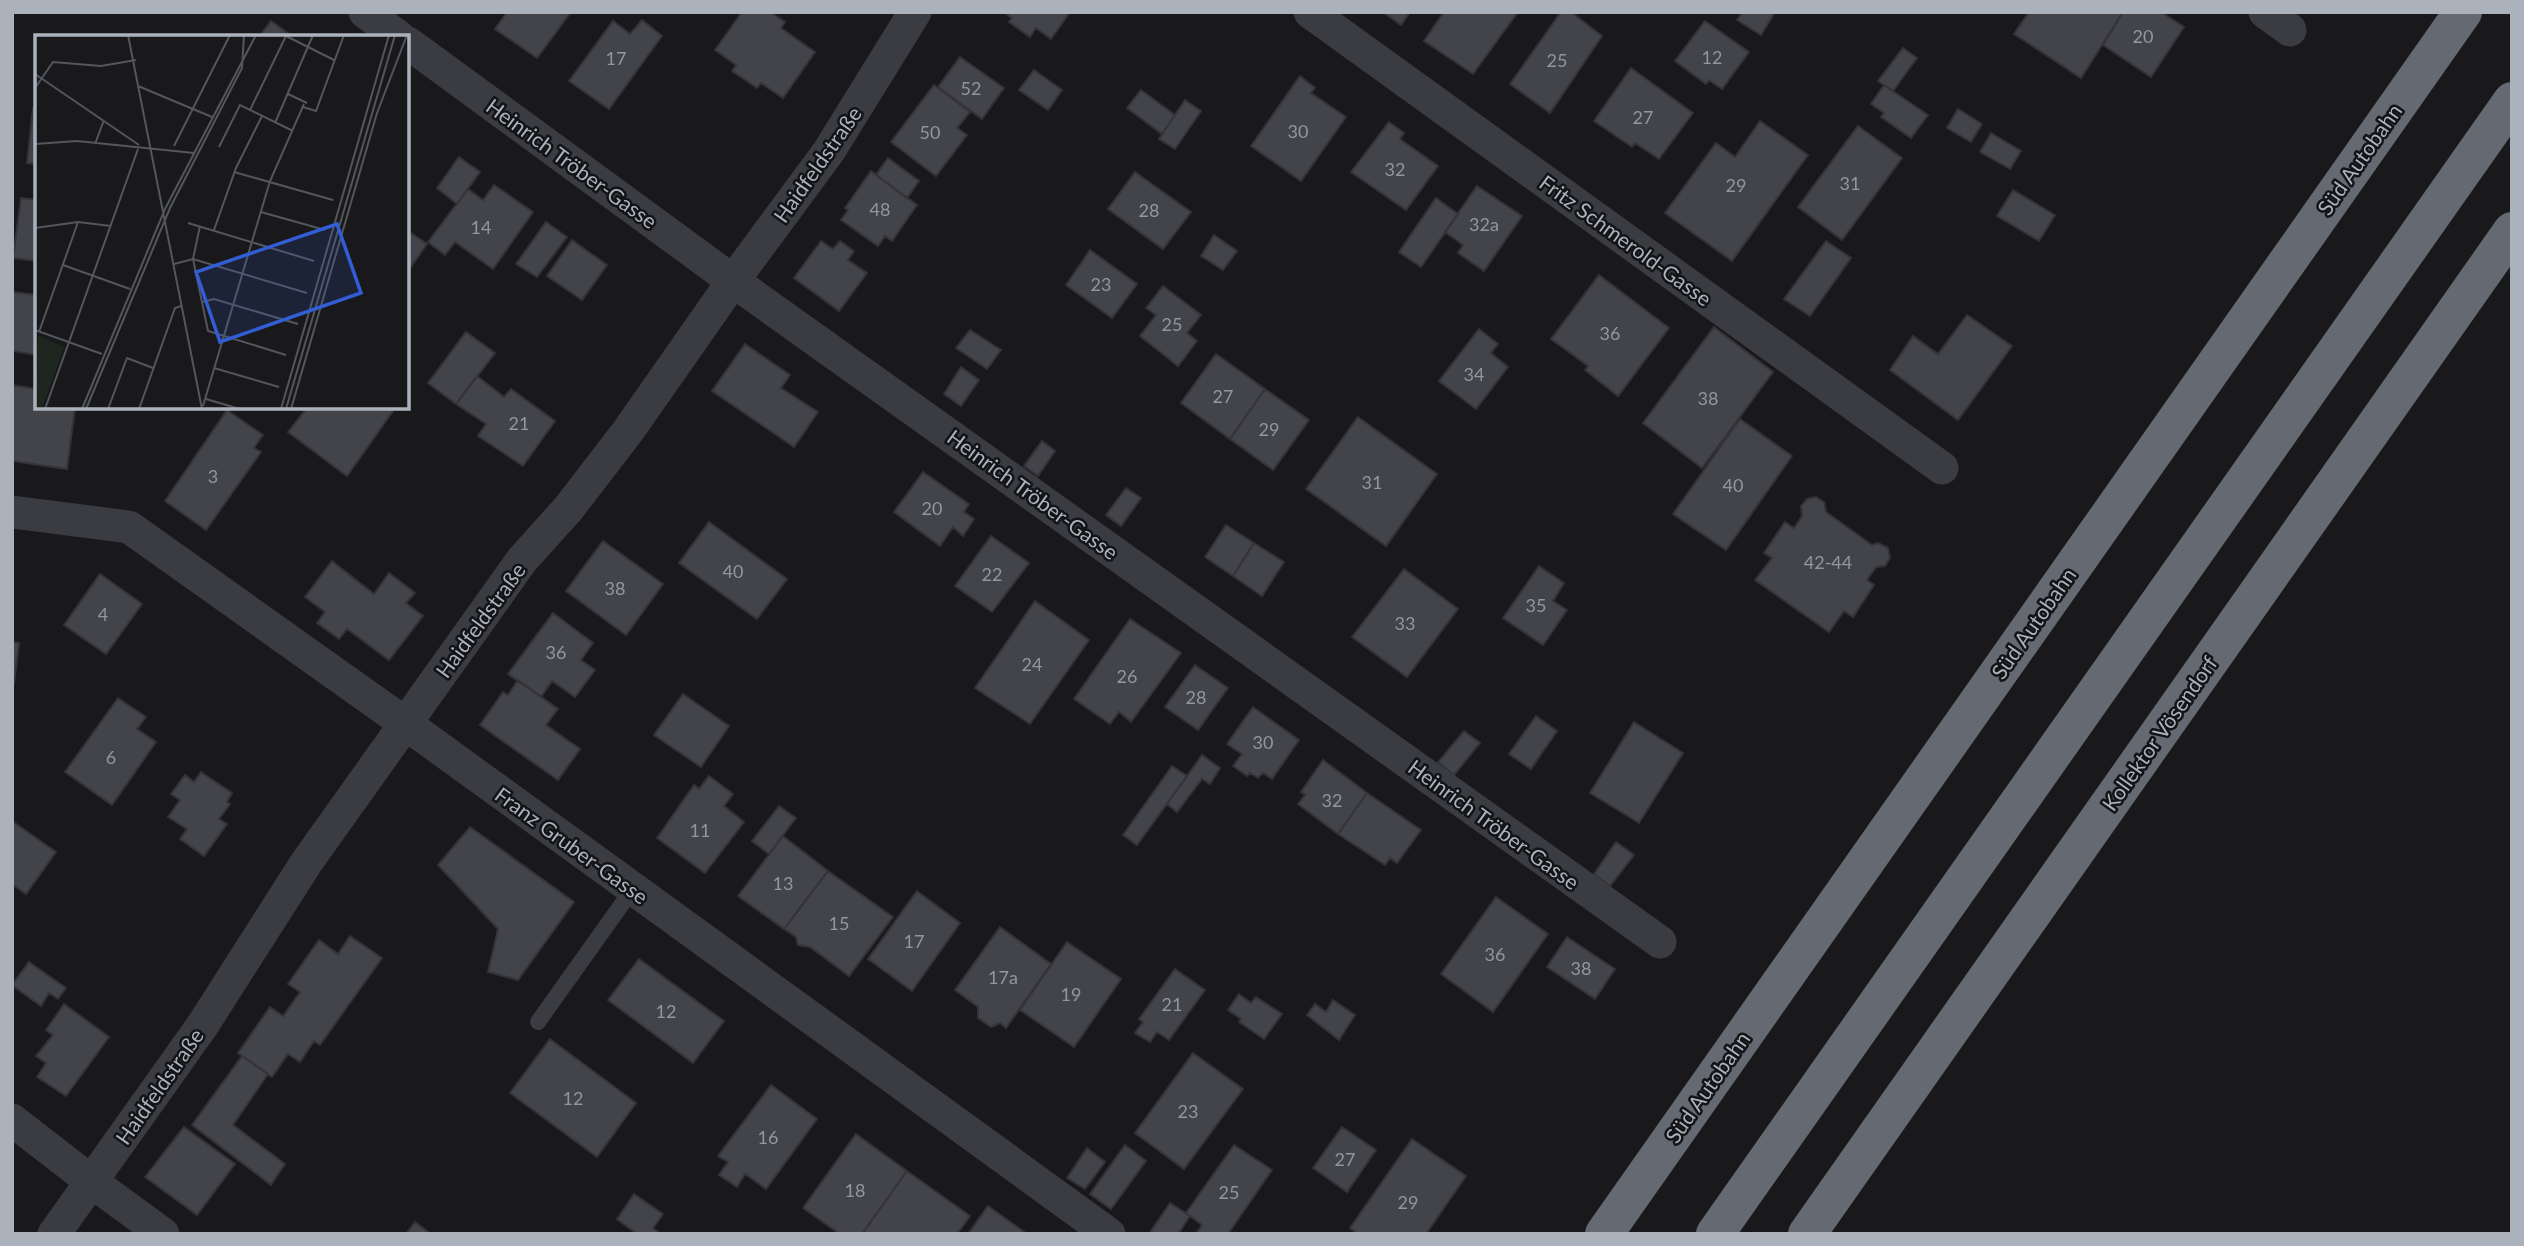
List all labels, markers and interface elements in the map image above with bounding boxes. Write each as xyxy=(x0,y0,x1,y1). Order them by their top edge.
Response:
house number: 20 xyxy=(2133,25,2153,47)
inset map xyxy=(35,35,410,410)
house number: 12 xyxy=(1702,46,1722,68)
house number: 17 xyxy=(606,47,626,69)
house number: 25 xyxy=(1547,49,1567,71)
house number: 52 xyxy=(961,77,981,99)
street label: Heinrich Tröber-Gasse xyxy=(482,93,662,233)
street label: Süd Autobahn xyxy=(2311,99,2407,219)
street label: Haidfeldstraße xyxy=(768,101,866,227)
house number: 27 xyxy=(1633,106,1653,128)
house number: 30 xyxy=(1288,120,1308,142)
house number: 50 xyxy=(920,121,940,143)
house number: 32 xyxy=(1385,158,1405,180)
street label: Fritz Schmerold-Gasse xyxy=(1535,169,1717,311)
house number: 31 xyxy=(1840,172,1860,194)
house number: 29 xyxy=(1726,174,1746,196)
house number: 48 xyxy=(870,198,890,220)
house number: 28 xyxy=(1139,199,1159,221)
house number: 32a xyxy=(1469,213,1499,235)
house number: 14 xyxy=(471,216,491,238)
house number: 23 xyxy=(1091,273,1111,295)
house number: 25 xyxy=(1162,313,1182,335)
house number: 36 xyxy=(1600,322,1620,344)
house number: 34 xyxy=(1464,363,1484,385)
house number: 27 xyxy=(1213,385,1233,407)
house number: 38 xyxy=(1698,387,1718,409)
house number: 21 xyxy=(509,412,529,434)
house number: 29 xyxy=(1259,418,1279,440)
street label: Heinrich Tröber-Gasse xyxy=(943,424,1123,564)
house number: 3 xyxy=(208,465,218,487)
house number: 31 xyxy=(1362,471,1382,493)
house number: 40 xyxy=(1723,474,1743,496)
house number: 20 xyxy=(922,497,942,519)
house number: 42-44 xyxy=(1804,551,1852,573)
street label: Haidfeldstraße xyxy=(430,558,530,682)
house number: 40 xyxy=(723,560,743,582)
house number: 22 xyxy=(982,563,1002,585)
street label: Süd Autobahn xyxy=(1985,563,2081,683)
house number: 38 xyxy=(605,577,625,599)
house number: 35 xyxy=(1526,594,1546,616)
house number: 4 xyxy=(98,603,108,625)
house number: 33 xyxy=(1395,612,1415,634)
house number: 36 xyxy=(546,641,566,663)
street label: Kollektor Vösendorf xyxy=(2096,650,2222,815)
house number: 24 xyxy=(1022,653,1042,675)
house number: 26 xyxy=(1117,665,1137,687)
house number: 28 xyxy=(1186,686,1206,708)
house number: 30 xyxy=(1253,731,1273,753)
house number: 6 xyxy=(106,746,116,768)
street label: Heinrich Tröber-Gasse xyxy=(1404,754,1584,894)
street label: Franz Gruber-Gasse xyxy=(491,781,653,909)
house number: 32 xyxy=(1322,789,1342,811)
house number: 11 xyxy=(690,819,710,841)
house number: 13 xyxy=(773,872,793,894)
house number: 15 xyxy=(829,912,849,934)
house number: 17 xyxy=(904,930,924,952)
house number: 36 xyxy=(1485,943,1505,965)
house number: 38 xyxy=(1571,957,1591,979)
house number: 17a xyxy=(988,966,1018,988)
house number: 19 xyxy=(1061,983,1081,1005)
house number: 21 xyxy=(1162,993,1182,1015)
house number: 12 xyxy=(656,1000,676,1022)
street label: Haidfeldstraße xyxy=(110,1023,208,1149)
street label: Süd Autobahn xyxy=(1659,1027,1755,1147)
house number: 12 xyxy=(563,1087,583,1109)
house number: 23 xyxy=(1178,1100,1198,1122)
house number: 16 xyxy=(758,1126,778,1148)
house number: 27 xyxy=(1335,1148,1355,1170)
house number: 18 xyxy=(845,1179,865,1201)
house number: 25 xyxy=(1219,1181,1239,1203)
house number: 29 xyxy=(1398,1191,1418,1213)

